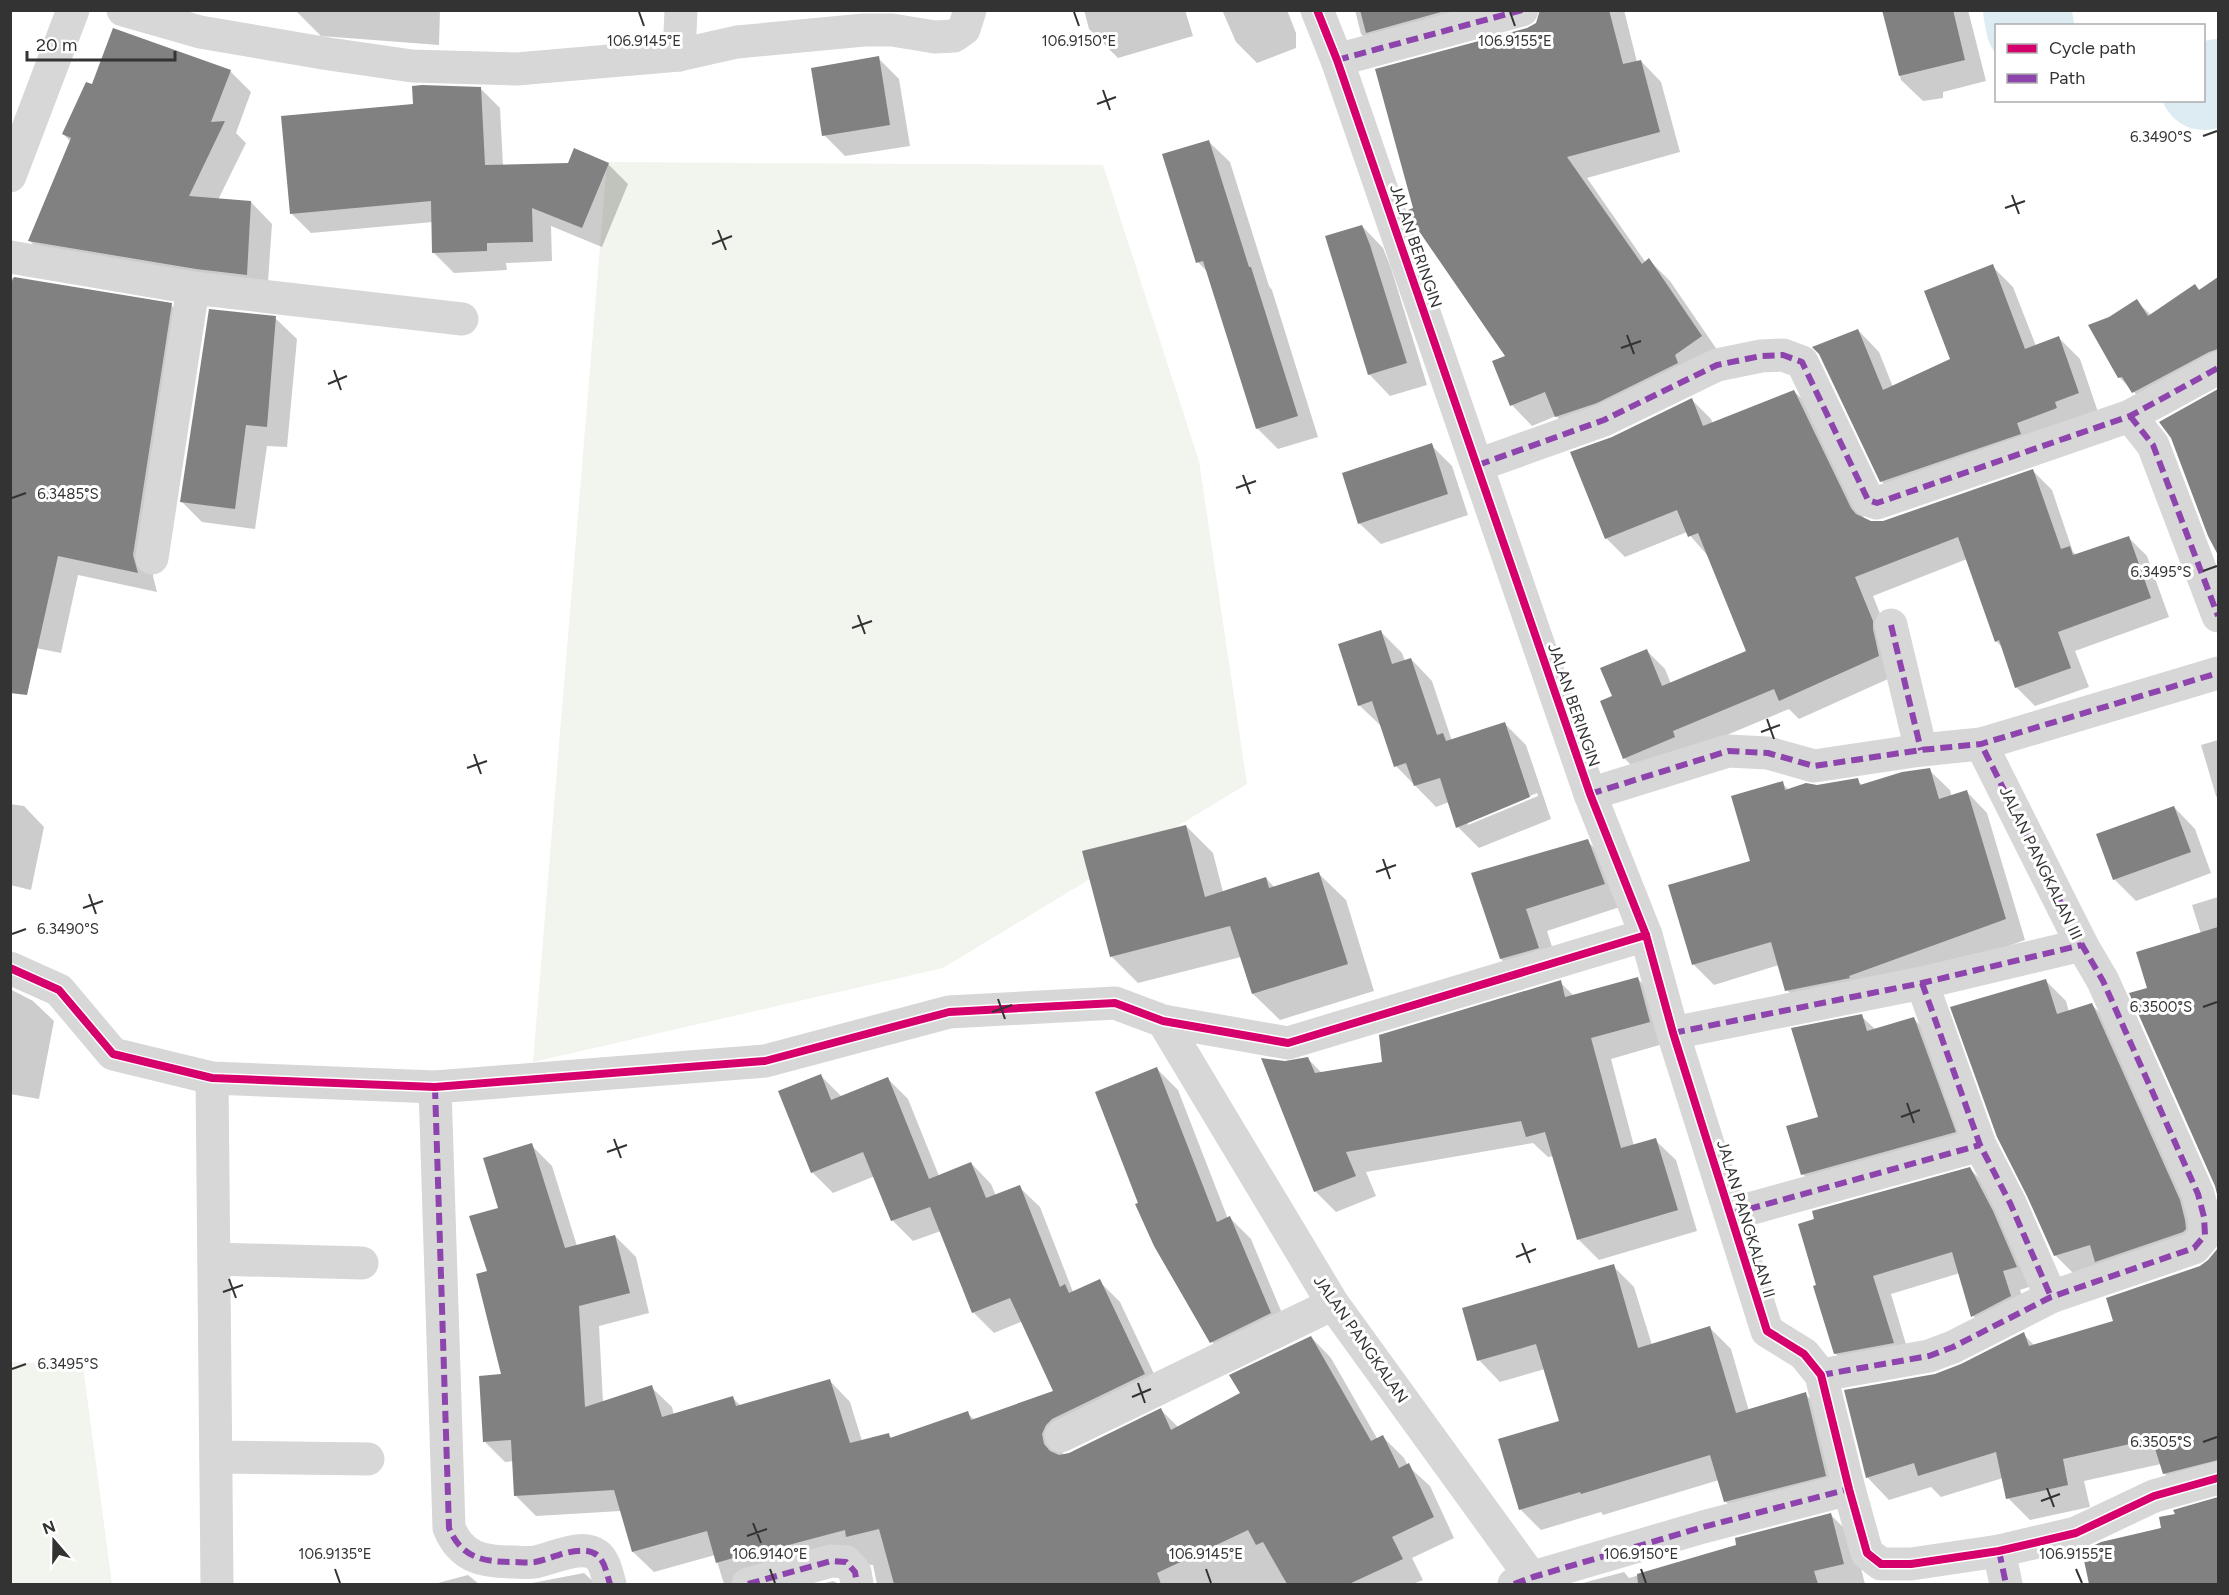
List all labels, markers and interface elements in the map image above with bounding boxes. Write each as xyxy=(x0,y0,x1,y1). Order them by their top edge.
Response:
scale bar xyxy=(27,24,176,62)
legend xyxy=(1995,24,2205,102)
text: 106.9145°E xyxy=(607,32,681,50)
text: 106.9150°E xyxy=(1042,32,1116,50)
text: 106.9155°E xyxy=(1478,32,1552,50)
text: 20 m xyxy=(36,34,77,56)
text: Cycle path xyxy=(2049,37,2136,59)
text: Path xyxy=(2049,67,2085,89)
text: 6.3490°S xyxy=(2130,128,2192,146)
street label: JALAN BERINGIN xyxy=(1386,182,1446,310)
text: 6.3485°S xyxy=(37,485,99,503)
text: 6.3495°S xyxy=(2131,563,2191,581)
street label: JALAN BERINGIN xyxy=(1544,641,1604,769)
street label: JALAN PANGKALAN III xyxy=(1996,783,2086,943)
text: 6.3490°S xyxy=(37,920,99,938)
text: 6.3500°S xyxy=(2130,998,2192,1016)
street label: JALAN PANGKALAN II xyxy=(1713,1138,1779,1300)
street label: JALAN PANGKALAN xyxy=(1310,1272,1412,1406)
text: 6.3495°S xyxy=(38,1355,98,1373)
text: 6.3505°S xyxy=(2130,1433,2192,1451)
north arrow xyxy=(24,1511,84,1571)
text: N xyxy=(40,1516,58,1538)
text: 106.9135°E xyxy=(298,1545,372,1563)
text: 106.9140°E xyxy=(732,1545,808,1563)
text: 106.9145°E xyxy=(1169,1545,1243,1563)
text: 106.9150°E xyxy=(1604,1545,1678,1563)
text: 106.9155°E xyxy=(2039,1545,2113,1563)

